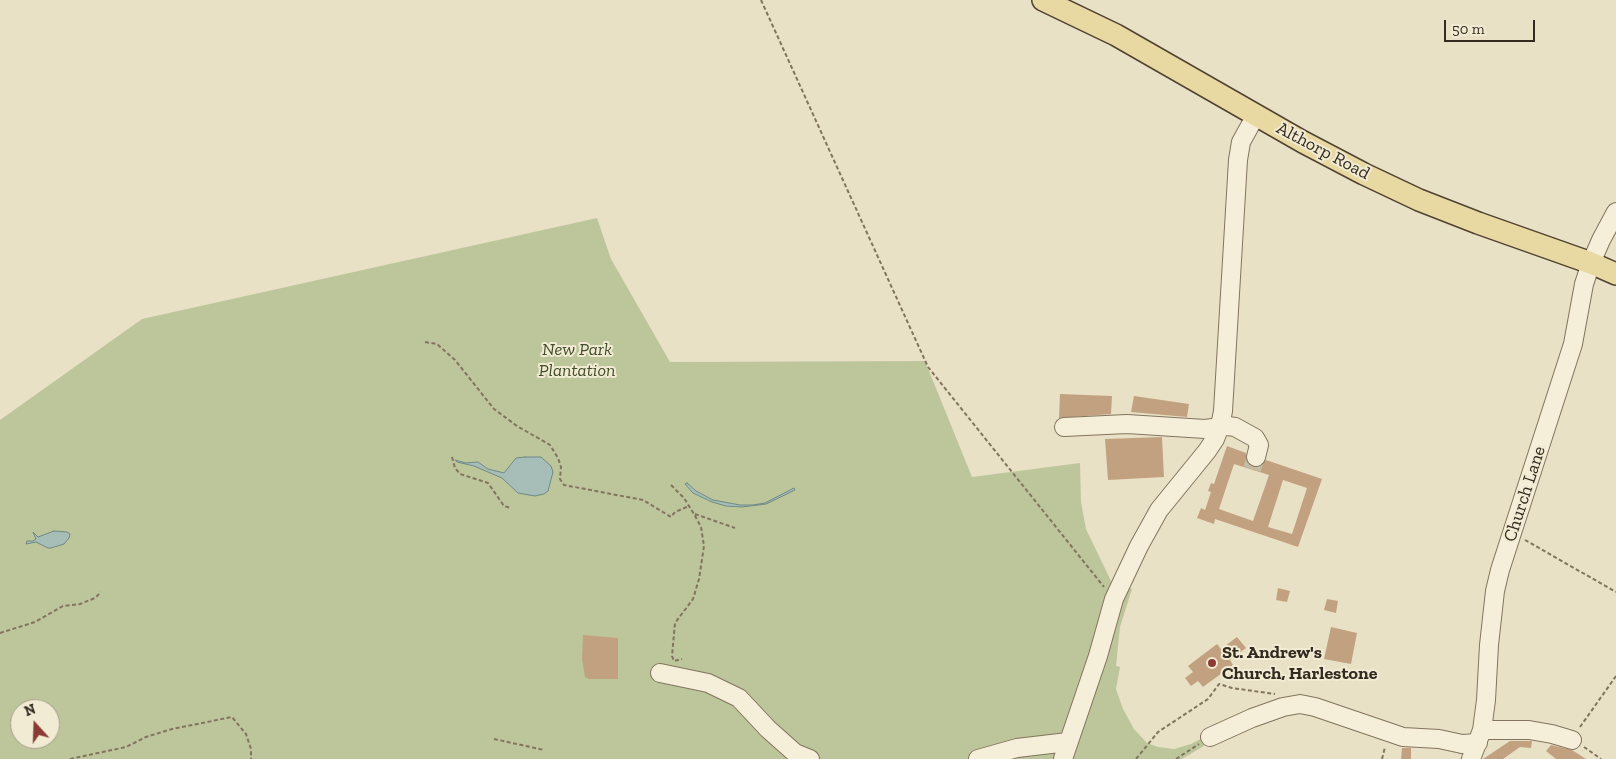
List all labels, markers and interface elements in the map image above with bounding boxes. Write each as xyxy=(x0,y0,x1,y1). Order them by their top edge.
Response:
scale bar xyxy=(1446,10,1537,42)
text: 50 m xyxy=(1452,20,1485,38)
street label: Althorp Road xyxy=(1273,117,1373,185)
park label: New Park Plantation xyxy=(539,339,615,382)
street label: Church Lane xyxy=(1499,444,1551,544)
place label: St. Andrew's Church, Harlestone xyxy=(1222,642,1377,684)
marker: St. Andrew's Church, Harlestone xyxy=(1206,657,1218,669)
north arrow xyxy=(10,699,60,749)
text: N xyxy=(22,701,38,720)

